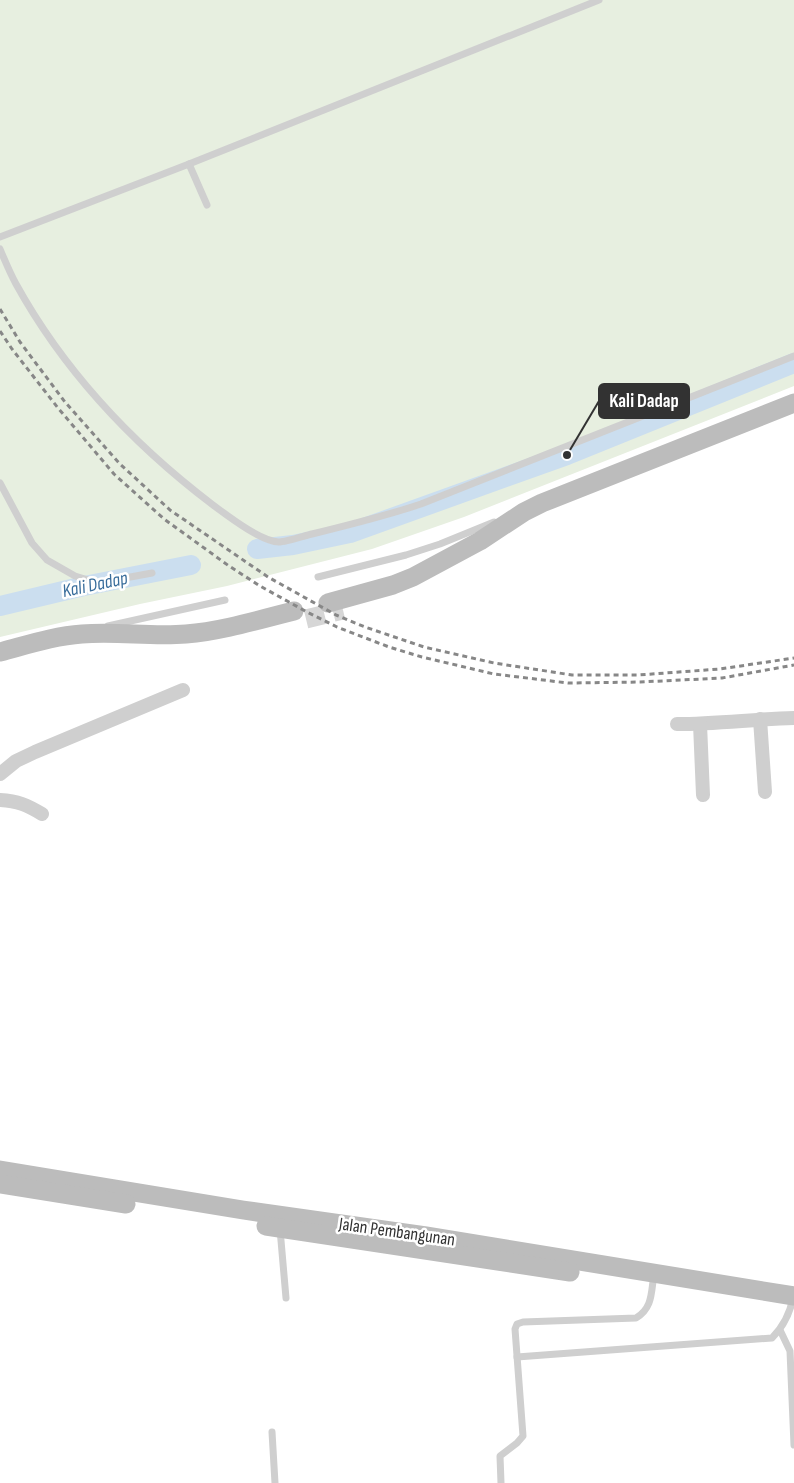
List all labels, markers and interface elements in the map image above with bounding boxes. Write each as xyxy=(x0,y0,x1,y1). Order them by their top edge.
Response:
callout: Kali Dadap xyxy=(599,384,689,418)
text: Kali Dadap xyxy=(609,390,679,413)
water label: Kali Dadap xyxy=(60,567,130,603)
street label: Jalan Pembangunan xyxy=(337,1213,456,1251)

